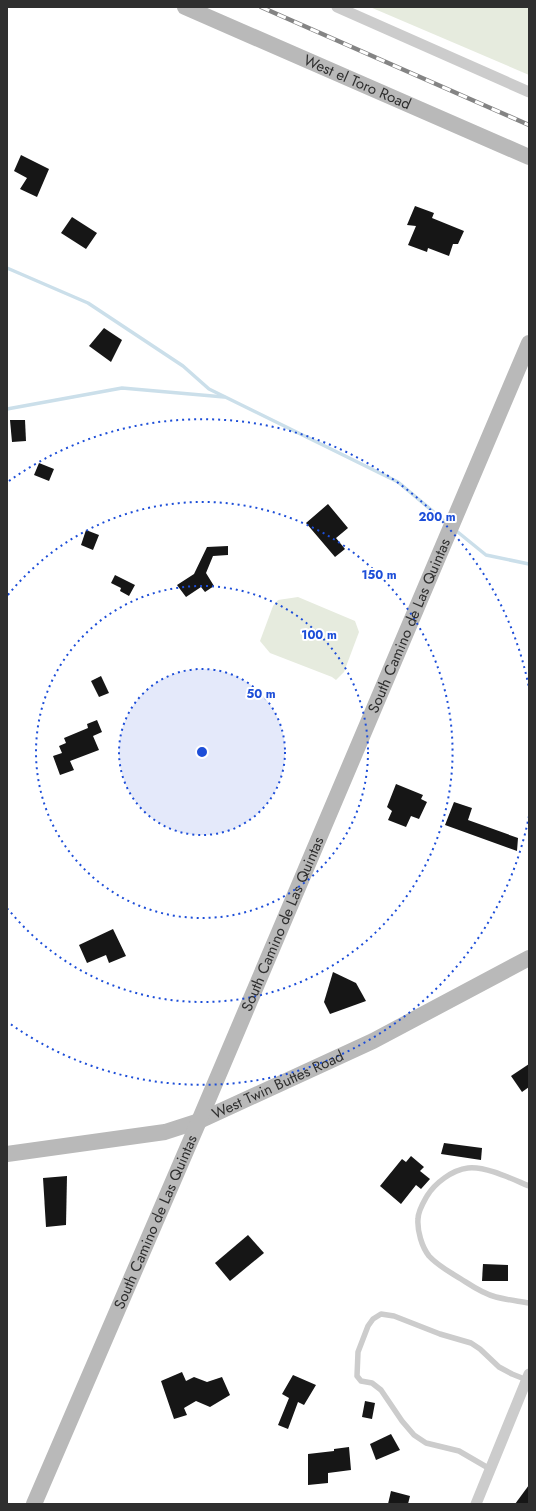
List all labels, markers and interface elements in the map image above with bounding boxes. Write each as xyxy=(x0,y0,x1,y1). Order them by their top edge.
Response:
street label: West el Toro Road xyxy=(300,49,414,115)
text: 200 m xyxy=(418,508,456,526)
street label: South Camino de Las Quintas xyxy=(362,535,456,717)
text: 150 m xyxy=(361,566,397,584)
text: 100 m xyxy=(301,626,337,644)
text: 50 m xyxy=(246,685,276,703)
centre of rings xyxy=(195,745,209,759)
street label: South Camino de Las Quintas xyxy=(236,833,329,1015)
street label: West Twin Buttes Road xyxy=(208,1045,347,1125)
street label: South Camino de Las Quintas xyxy=(108,1131,203,1313)

